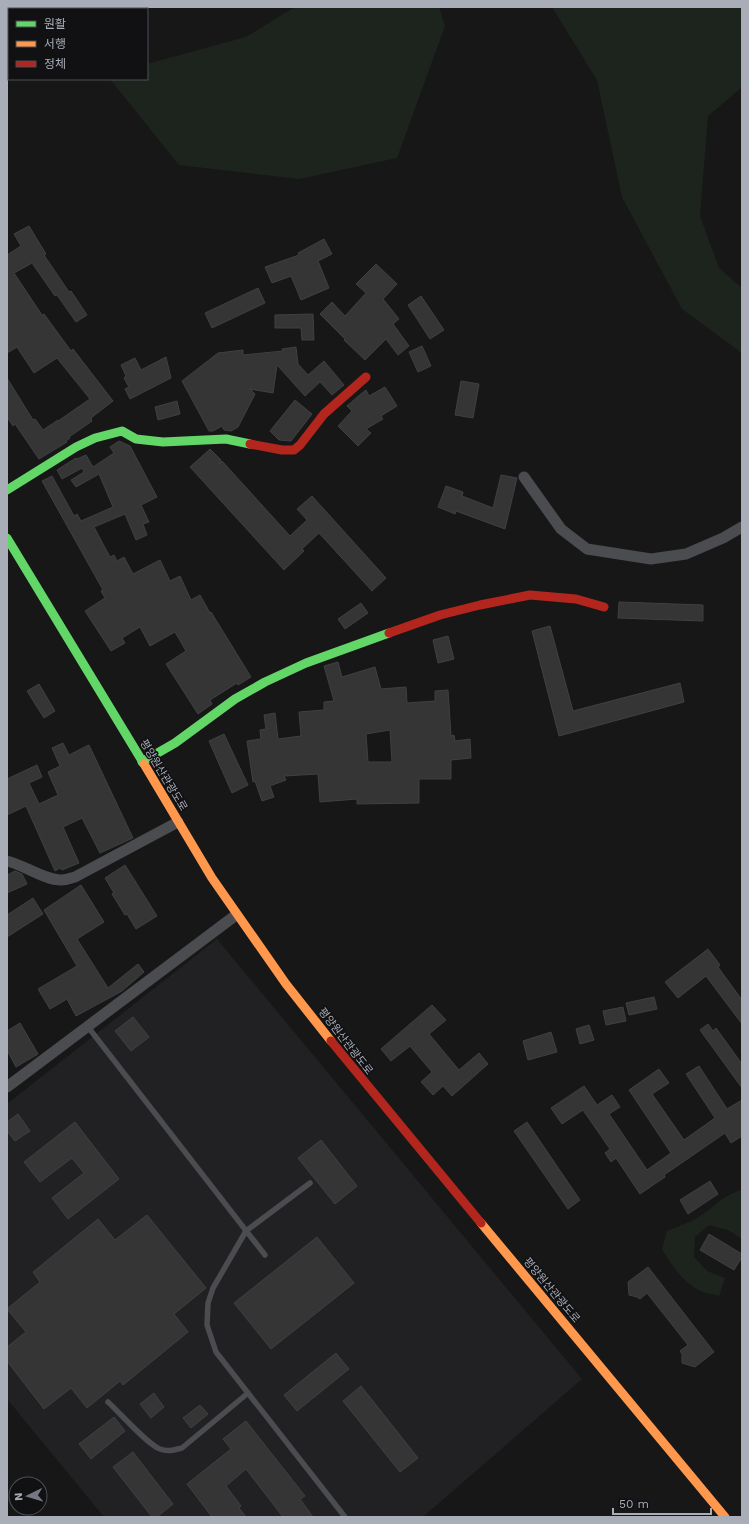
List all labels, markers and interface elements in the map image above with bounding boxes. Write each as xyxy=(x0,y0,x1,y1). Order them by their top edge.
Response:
legend xyxy=(8,8,148,80)
text: 원활 xyxy=(44,17,66,31)
text: 서행 xyxy=(44,37,66,51)
text: 정체 xyxy=(44,57,66,71)
street label: 평양원산관광도로 xyxy=(137,737,190,813)
street label: 평양원산관광도로 xyxy=(316,1005,376,1077)
street label: 평양원산관광도로 xyxy=(521,1255,583,1326)
north arrow xyxy=(8,1476,48,1516)
scale bar xyxy=(613,1490,711,1516)
text: N xyxy=(12,1492,25,1501)
text: 50 m xyxy=(619,1497,649,1511)

